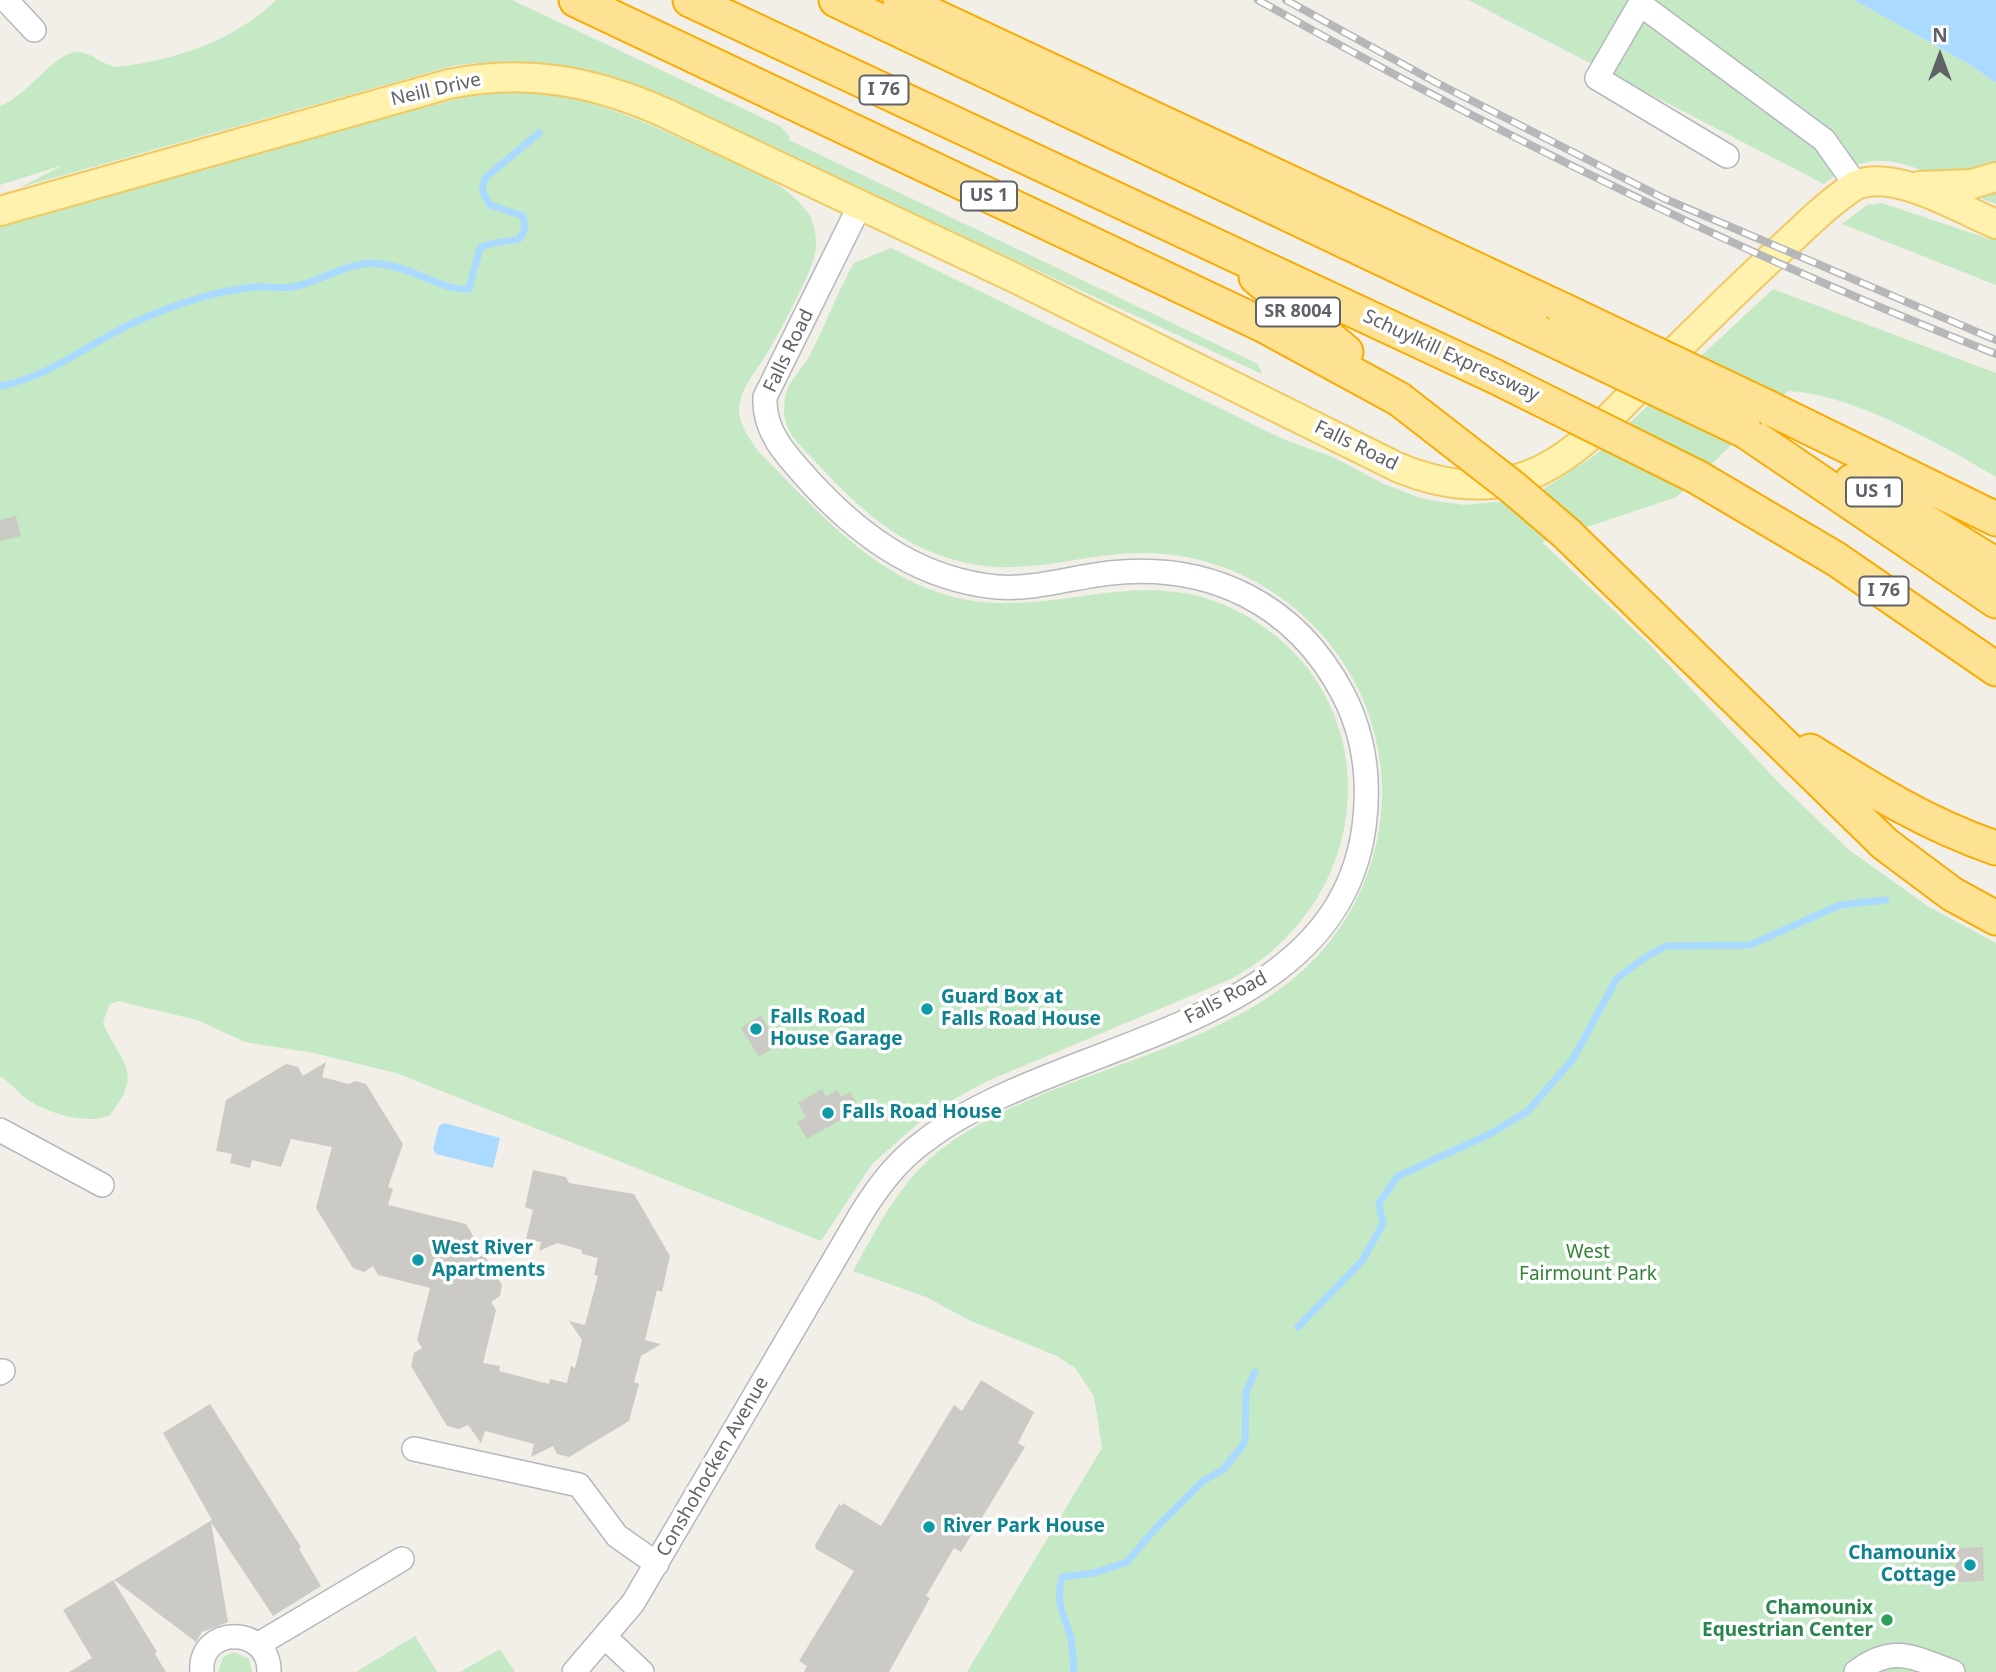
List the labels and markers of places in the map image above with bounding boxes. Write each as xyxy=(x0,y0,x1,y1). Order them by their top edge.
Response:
place label: Guard Box at Falls Road House xyxy=(941,987,1101,1031)
marker: Guard Box at Falls Road House xyxy=(919,1001,935,1017)
place label: Falls Road House Garage xyxy=(770,1007,903,1051)
marker: Falls Road House Garage xyxy=(748,1021,764,1037)
place label: Falls Road House xyxy=(842,1102,1002,1124)
marker: Falls Road House xyxy=(820,1105,836,1121)
place label: West River Apartments xyxy=(432,1238,545,1282)
marker: West River Apartments xyxy=(410,1252,426,1268)
place label: River Park House xyxy=(943,1516,1105,1538)
marker: River Park House xyxy=(921,1519,937,1535)
place label: Chamounix Cottage xyxy=(1848,1543,1956,1587)
marker: Chamounix Cottage xyxy=(1962,1557,1978,1573)
place label: Chamounix Equestrian Center xyxy=(1702,1598,1873,1642)
marker: Chamounix Equestrian Center xyxy=(1879,1612,1895,1628)

